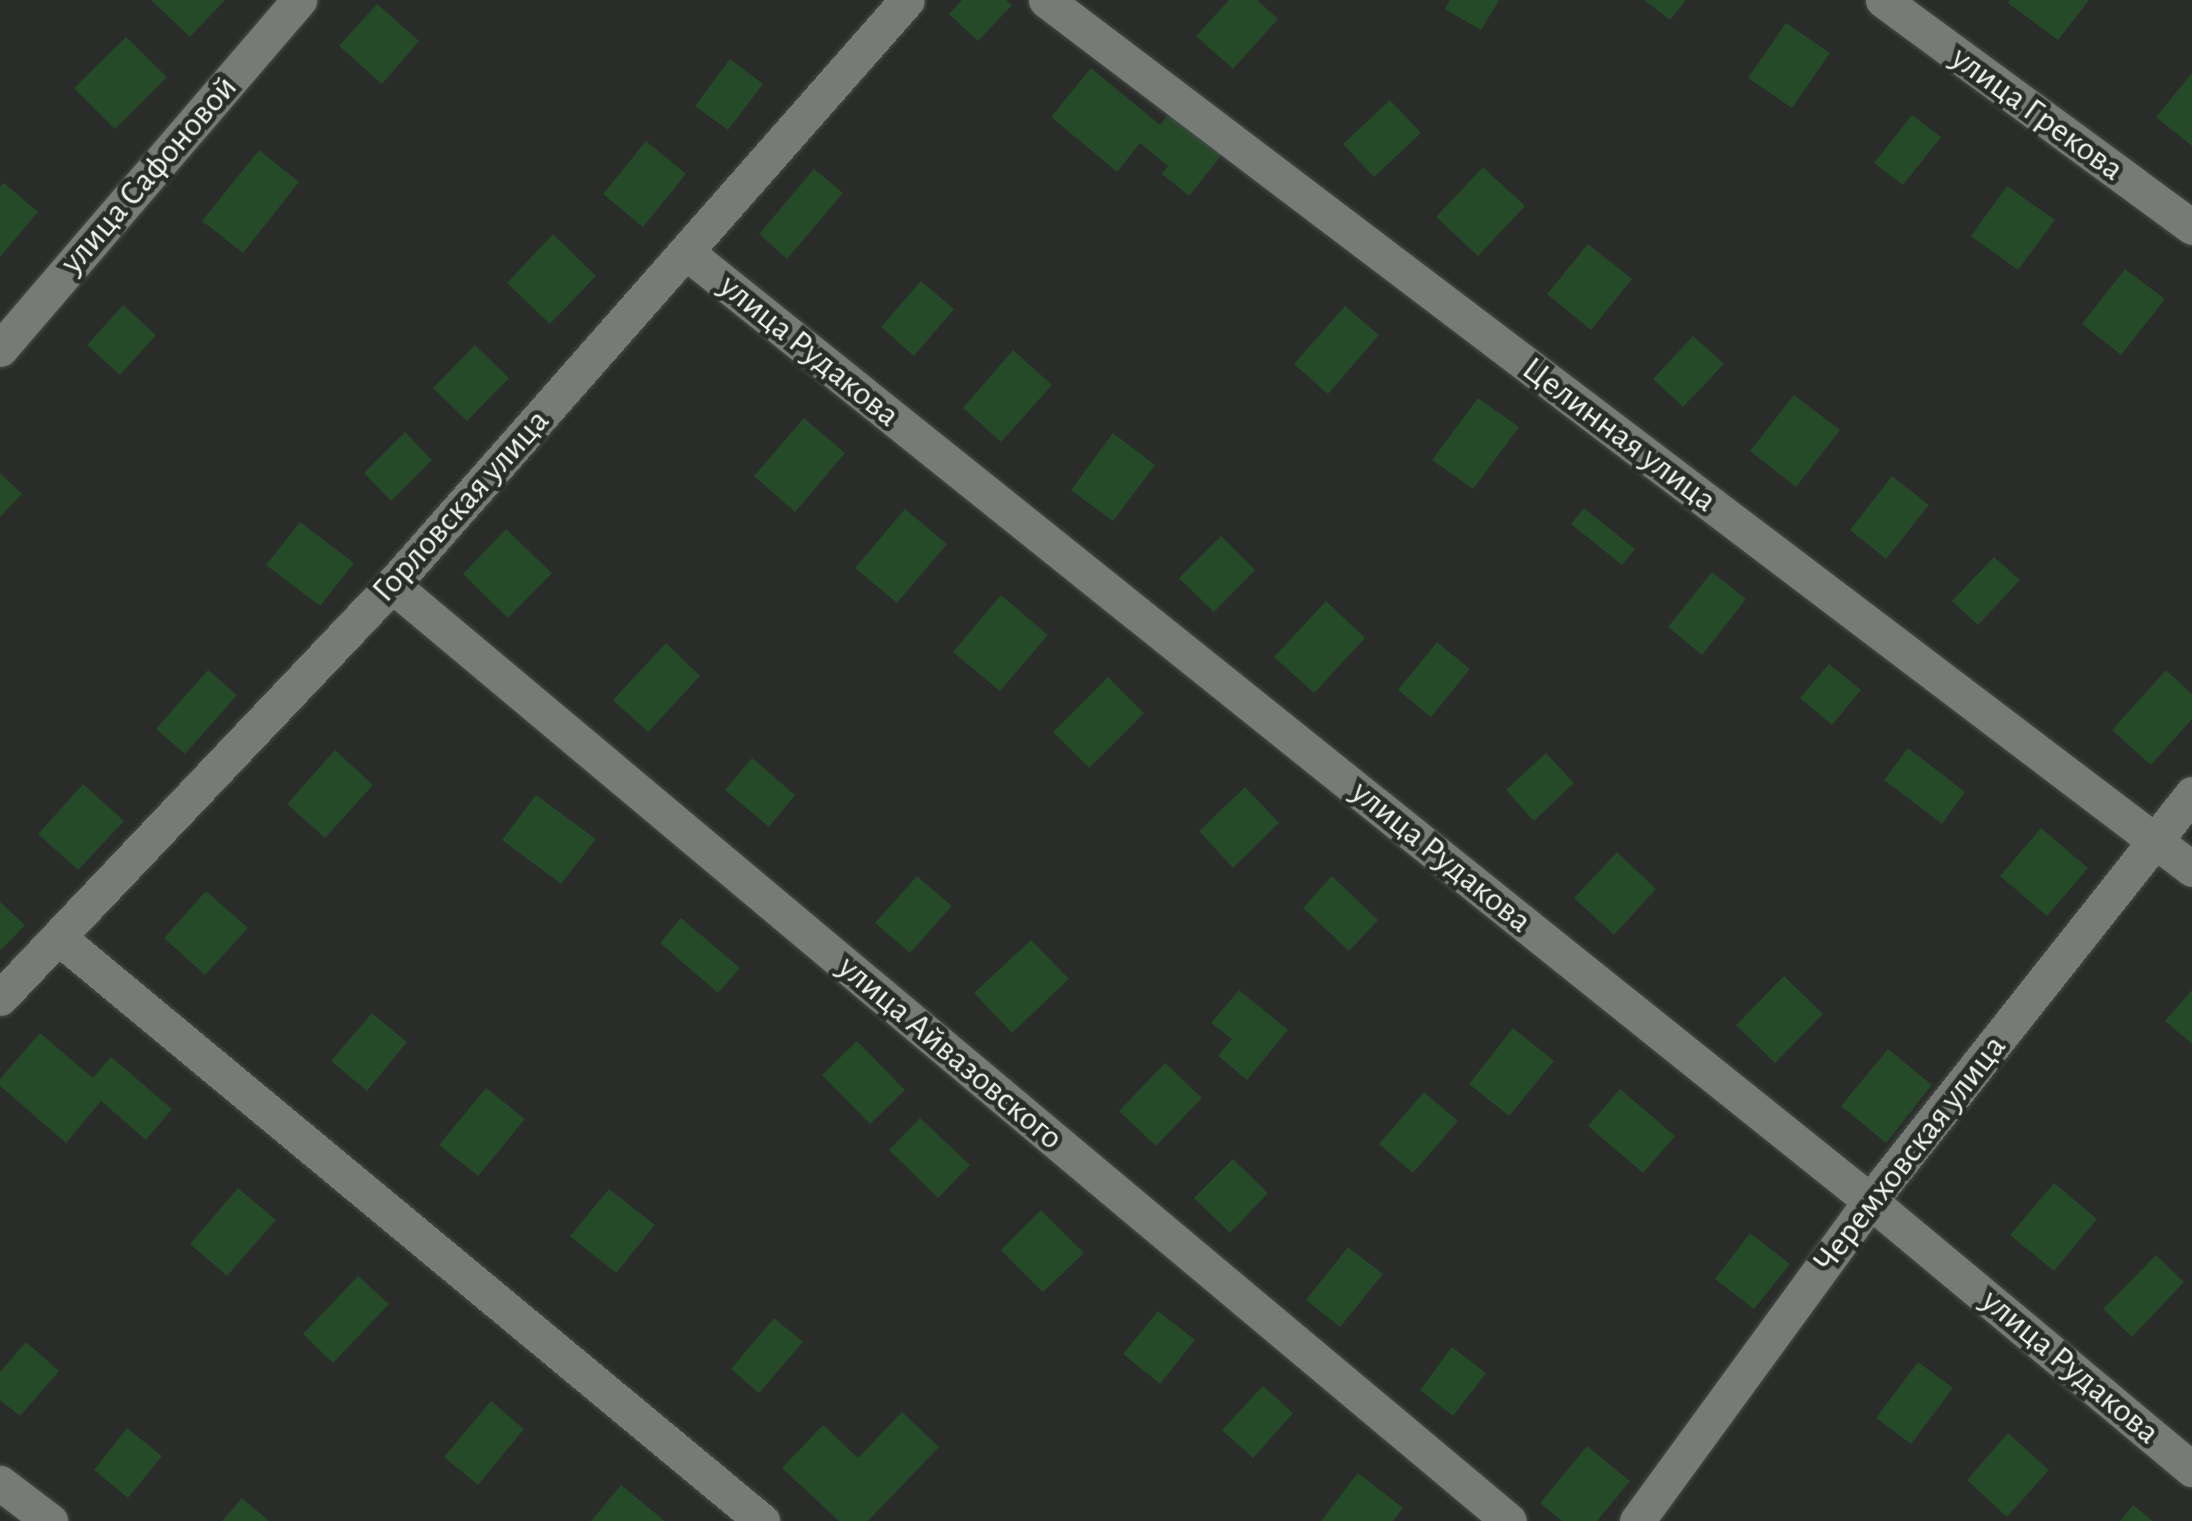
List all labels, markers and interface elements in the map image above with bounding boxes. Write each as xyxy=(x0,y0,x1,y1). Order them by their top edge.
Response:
street label: улица Грекова xyxy=(1943,37,2131,191)
street label: улица Сафоновой xyxy=(51,67,247,283)
street label: улица Рудакова xyxy=(710,266,908,436)
street label: Целинная улица xyxy=(1513,348,1725,522)
street label: Горловская улица xyxy=(363,401,559,611)
street label: улица Рудакова xyxy=(1342,772,1540,942)
street label: улица Айвазовского xyxy=(829,947,1071,1159)
street label: Черемховская улица xyxy=(1804,1027,2016,1281)
street label: улица Рудакова xyxy=(1972,1280,2168,1454)

